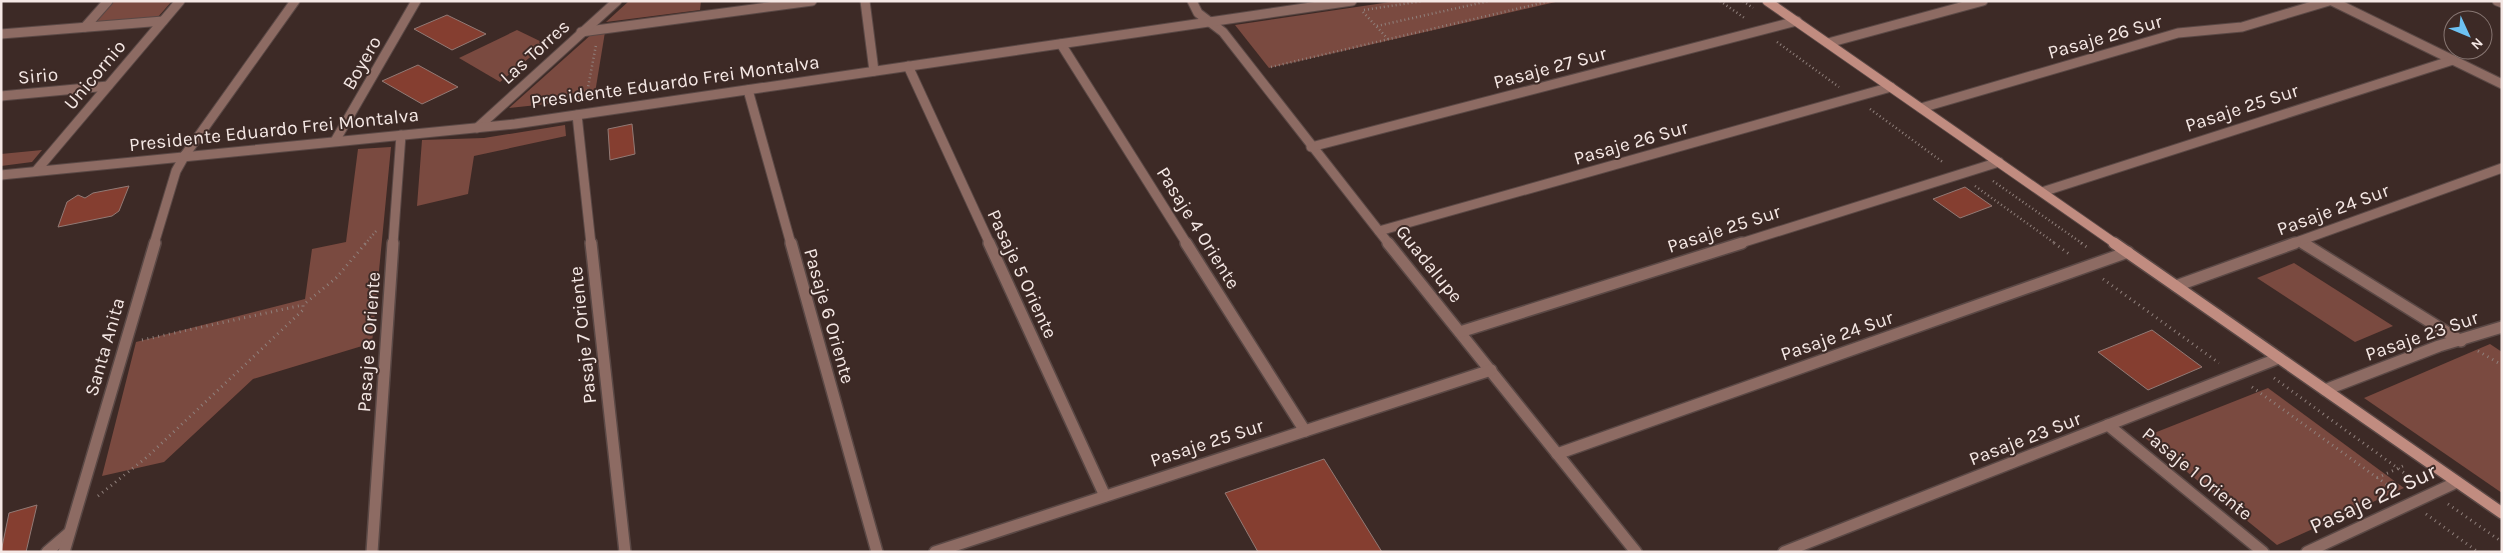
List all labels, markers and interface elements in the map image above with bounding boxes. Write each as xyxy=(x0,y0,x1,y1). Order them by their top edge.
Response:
street label: Pasaje 26 Sur xyxy=(2045,10,2165,64)
north arrow xyxy=(2443,10,2493,60)
street label: Las Torres xyxy=(496,15,574,89)
street label: Boyero xyxy=(338,32,386,94)
text: N xyxy=(2467,34,2487,53)
street label: Unicornio xyxy=(60,36,130,114)
street label: Pasaje 27 Sur xyxy=(1491,42,1609,94)
street label: Presidente Eduardo Frei Montalva xyxy=(529,51,821,113)
street label: Sirio xyxy=(17,63,59,89)
street label: Pasaje 25 Sur xyxy=(2183,79,2302,137)
street label: Presidente Eduardo Frei Montalva xyxy=(128,104,420,156)
street label: Pasaje 26 Sur xyxy=(1571,116,1691,170)
street label: Pasaje 4 Oriente xyxy=(1152,163,1244,293)
street label: Pasaje 24 Sur xyxy=(2274,180,2392,240)
street label: Pasaje 25 Sur xyxy=(1665,200,1784,258)
street label: Pasaje 5 Oriente xyxy=(982,206,1062,342)
street label: Guadalupe xyxy=(1391,221,1467,307)
street label: Pasaje 6 Oriente xyxy=(799,246,859,386)
street label: Pasaje 7 Oriente xyxy=(565,265,601,405)
street label: Pasaje 8 Oriente xyxy=(353,271,385,413)
street label: Santa Anita xyxy=(80,295,130,399)
street label: Pasaje 24 Sur xyxy=(1778,306,1896,366)
street label: Pasaje 23 Sur xyxy=(2363,306,2482,366)
street label: Pasaje 23 Sur xyxy=(1966,407,2084,470)
street label: Pasaje 25 Sur xyxy=(1148,414,1267,472)
street label: Pasaje 1 Oriente xyxy=(2137,423,2257,525)
street label: Pasaje 22 Sur xyxy=(2306,458,2440,540)

